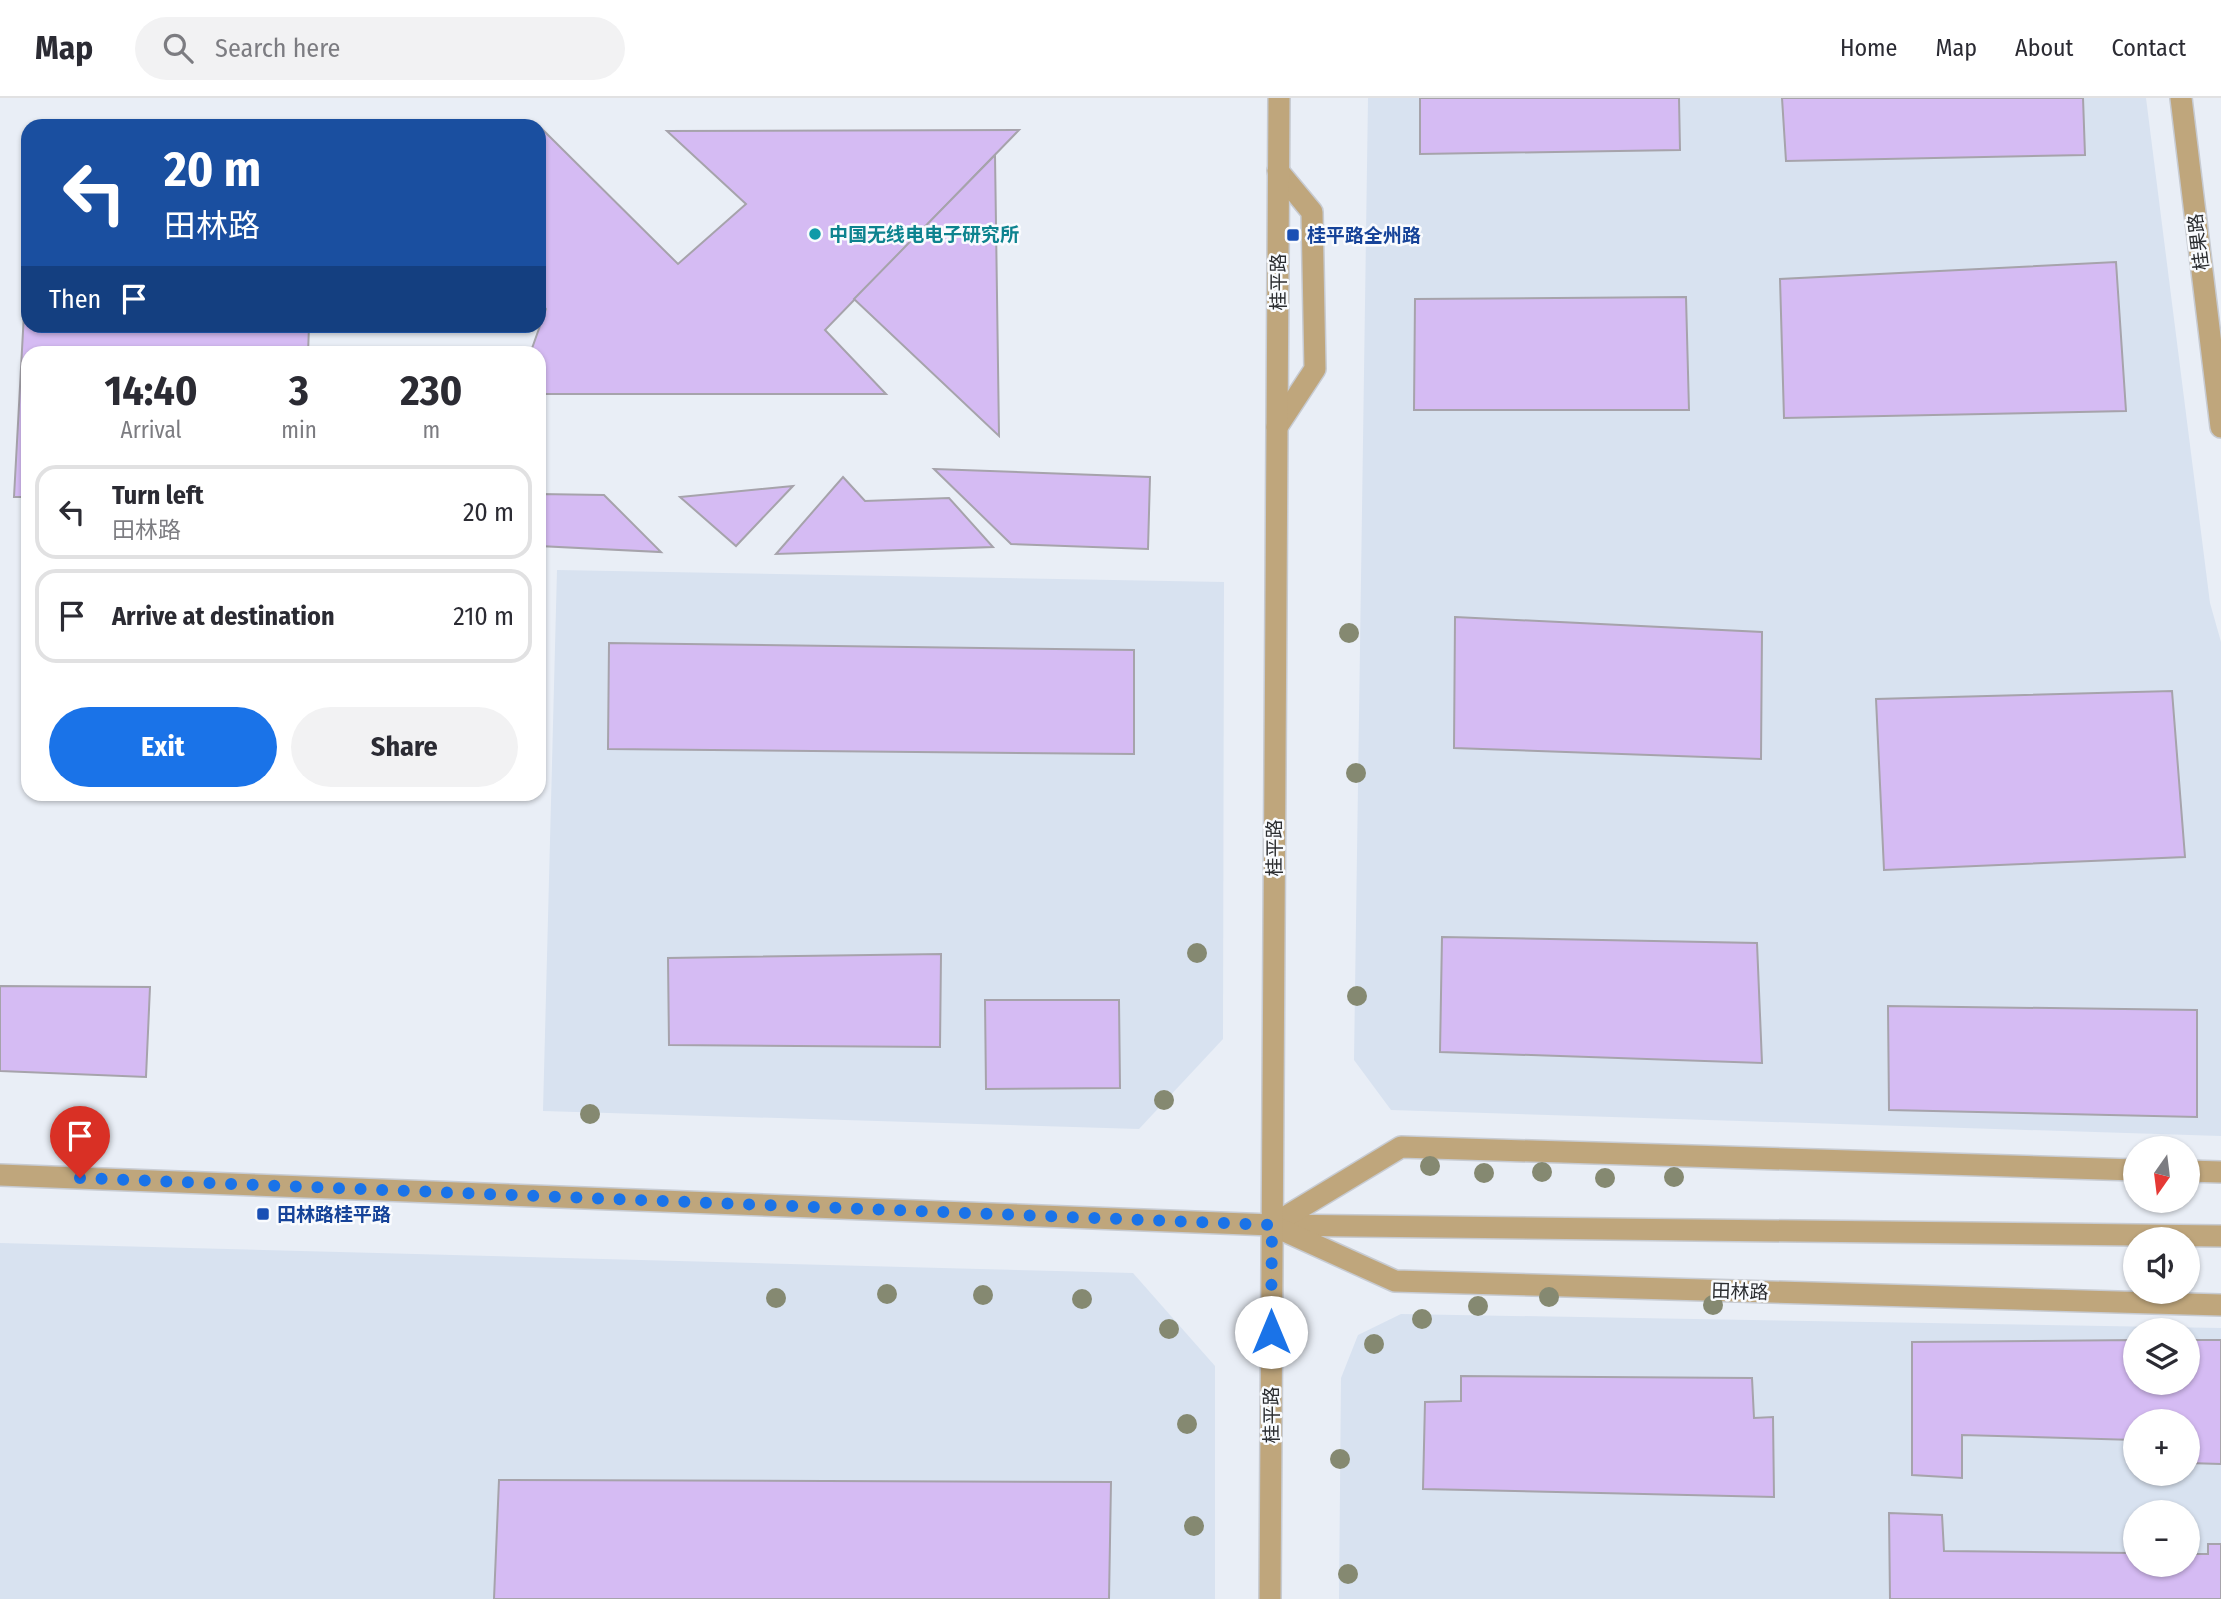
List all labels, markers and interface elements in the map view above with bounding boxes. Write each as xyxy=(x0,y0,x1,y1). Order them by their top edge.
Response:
search box xyxy=(135,17,625,80)
text: Map xyxy=(35,28,93,68)
icon: search xyxy=(159,29,197,67)
text: Search here xyxy=(215,33,340,64)
text: Home xyxy=(1840,34,1897,62)
text: Map xyxy=(1935,34,1977,62)
text: About xyxy=(2015,34,2073,62)
text: Contact xyxy=(2111,34,2186,62)
text: 20 m xyxy=(164,140,261,199)
icon: left xyxy=(49,147,140,238)
text: 田林路 xyxy=(164,207,260,245)
street label: 桂果路 xyxy=(2184,212,2213,272)
place label: 中国无线电电子研究所 xyxy=(829,223,1019,246)
place label: 桂平路全州路 xyxy=(1307,224,1421,247)
marker: 中国无线电电子研究所 xyxy=(807,226,823,242)
marker: 桂平路全州路 xyxy=(1285,227,1301,243)
street label: 桂平路 xyxy=(1267,253,1290,311)
icon: arrive xyxy=(115,280,153,318)
text: Then xyxy=(49,284,101,315)
text: 14:40 xyxy=(104,366,198,416)
text: 3 xyxy=(289,366,309,416)
text: 230 xyxy=(400,366,463,416)
text: Arrival xyxy=(121,416,182,444)
text: min xyxy=(281,416,317,444)
text: m xyxy=(423,416,440,444)
text: Turn left xyxy=(112,480,204,511)
icon: left xyxy=(53,493,91,531)
text: 20 m xyxy=(463,497,514,528)
text: 田林路 xyxy=(112,516,181,544)
icon: arrive xyxy=(53,597,91,635)
text: Arrive at destination xyxy=(112,601,335,632)
text: 210 m xyxy=(453,601,514,632)
button: Exit xyxy=(49,707,277,787)
button: Share xyxy=(291,707,518,787)
street label: 桂平路 xyxy=(1263,819,1286,877)
pin xyxy=(50,1106,110,1178)
icon: arrive xyxy=(61,1117,99,1155)
north arrow xyxy=(2123,1136,2200,1213)
map controls xyxy=(2123,1136,2200,1577)
place label: 田林路桂平路 xyxy=(277,1203,391,1226)
marker: 田林路桂平路 xyxy=(255,1206,271,1222)
button: sound xyxy=(2123,1227,2200,1304)
street label: 田林路 xyxy=(1711,1279,1769,1304)
position arrow xyxy=(1234,1295,1308,1369)
button: layers xyxy=(2123,1318,2200,1395)
street label: 桂平路 xyxy=(1260,1386,1283,1444)
button: + xyxy=(2123,1409,2200,1486)
button: − xyxy=(2123,1500,2200,1577)

